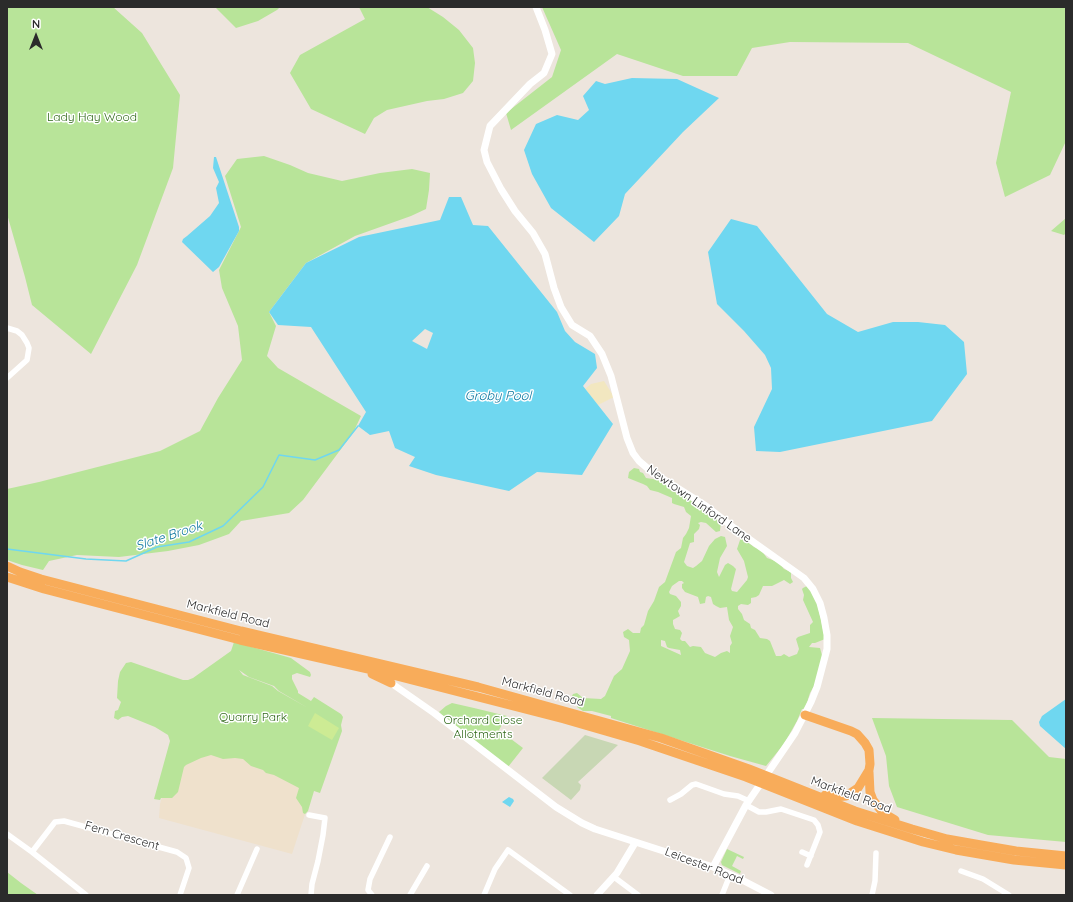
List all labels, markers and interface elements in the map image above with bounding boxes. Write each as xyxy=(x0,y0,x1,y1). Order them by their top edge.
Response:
north arrow xyxy=(16,16,56,56)
text: N xyxy=(32,17,40,31)
park label: Lady Hay Wood xyxy=(47,110,137,124)
water label: Groby Pool xyxy=(465,388,531,404)
street label: Newtown Linford Lane xyxy=(644,462,754,546)
water label: Slate Brook xyxy=(134,518,204,554)
street label: Markfield Road xyxy=(185,597,271,631)
street label: Markfield Road xyxy=(500,674,586,710)
park label: Quarry Park xyxy=(219,710,287,724)
park label: Orchard Close Allotments xyxy=(444,713,522,741)
street label: Markfield Road xyxy=(809,774,893,816)
street label: Fern Crescent xyxy=(83,818,161,854)
street label: Leicester Road xyxy=(663,844,745,888)

